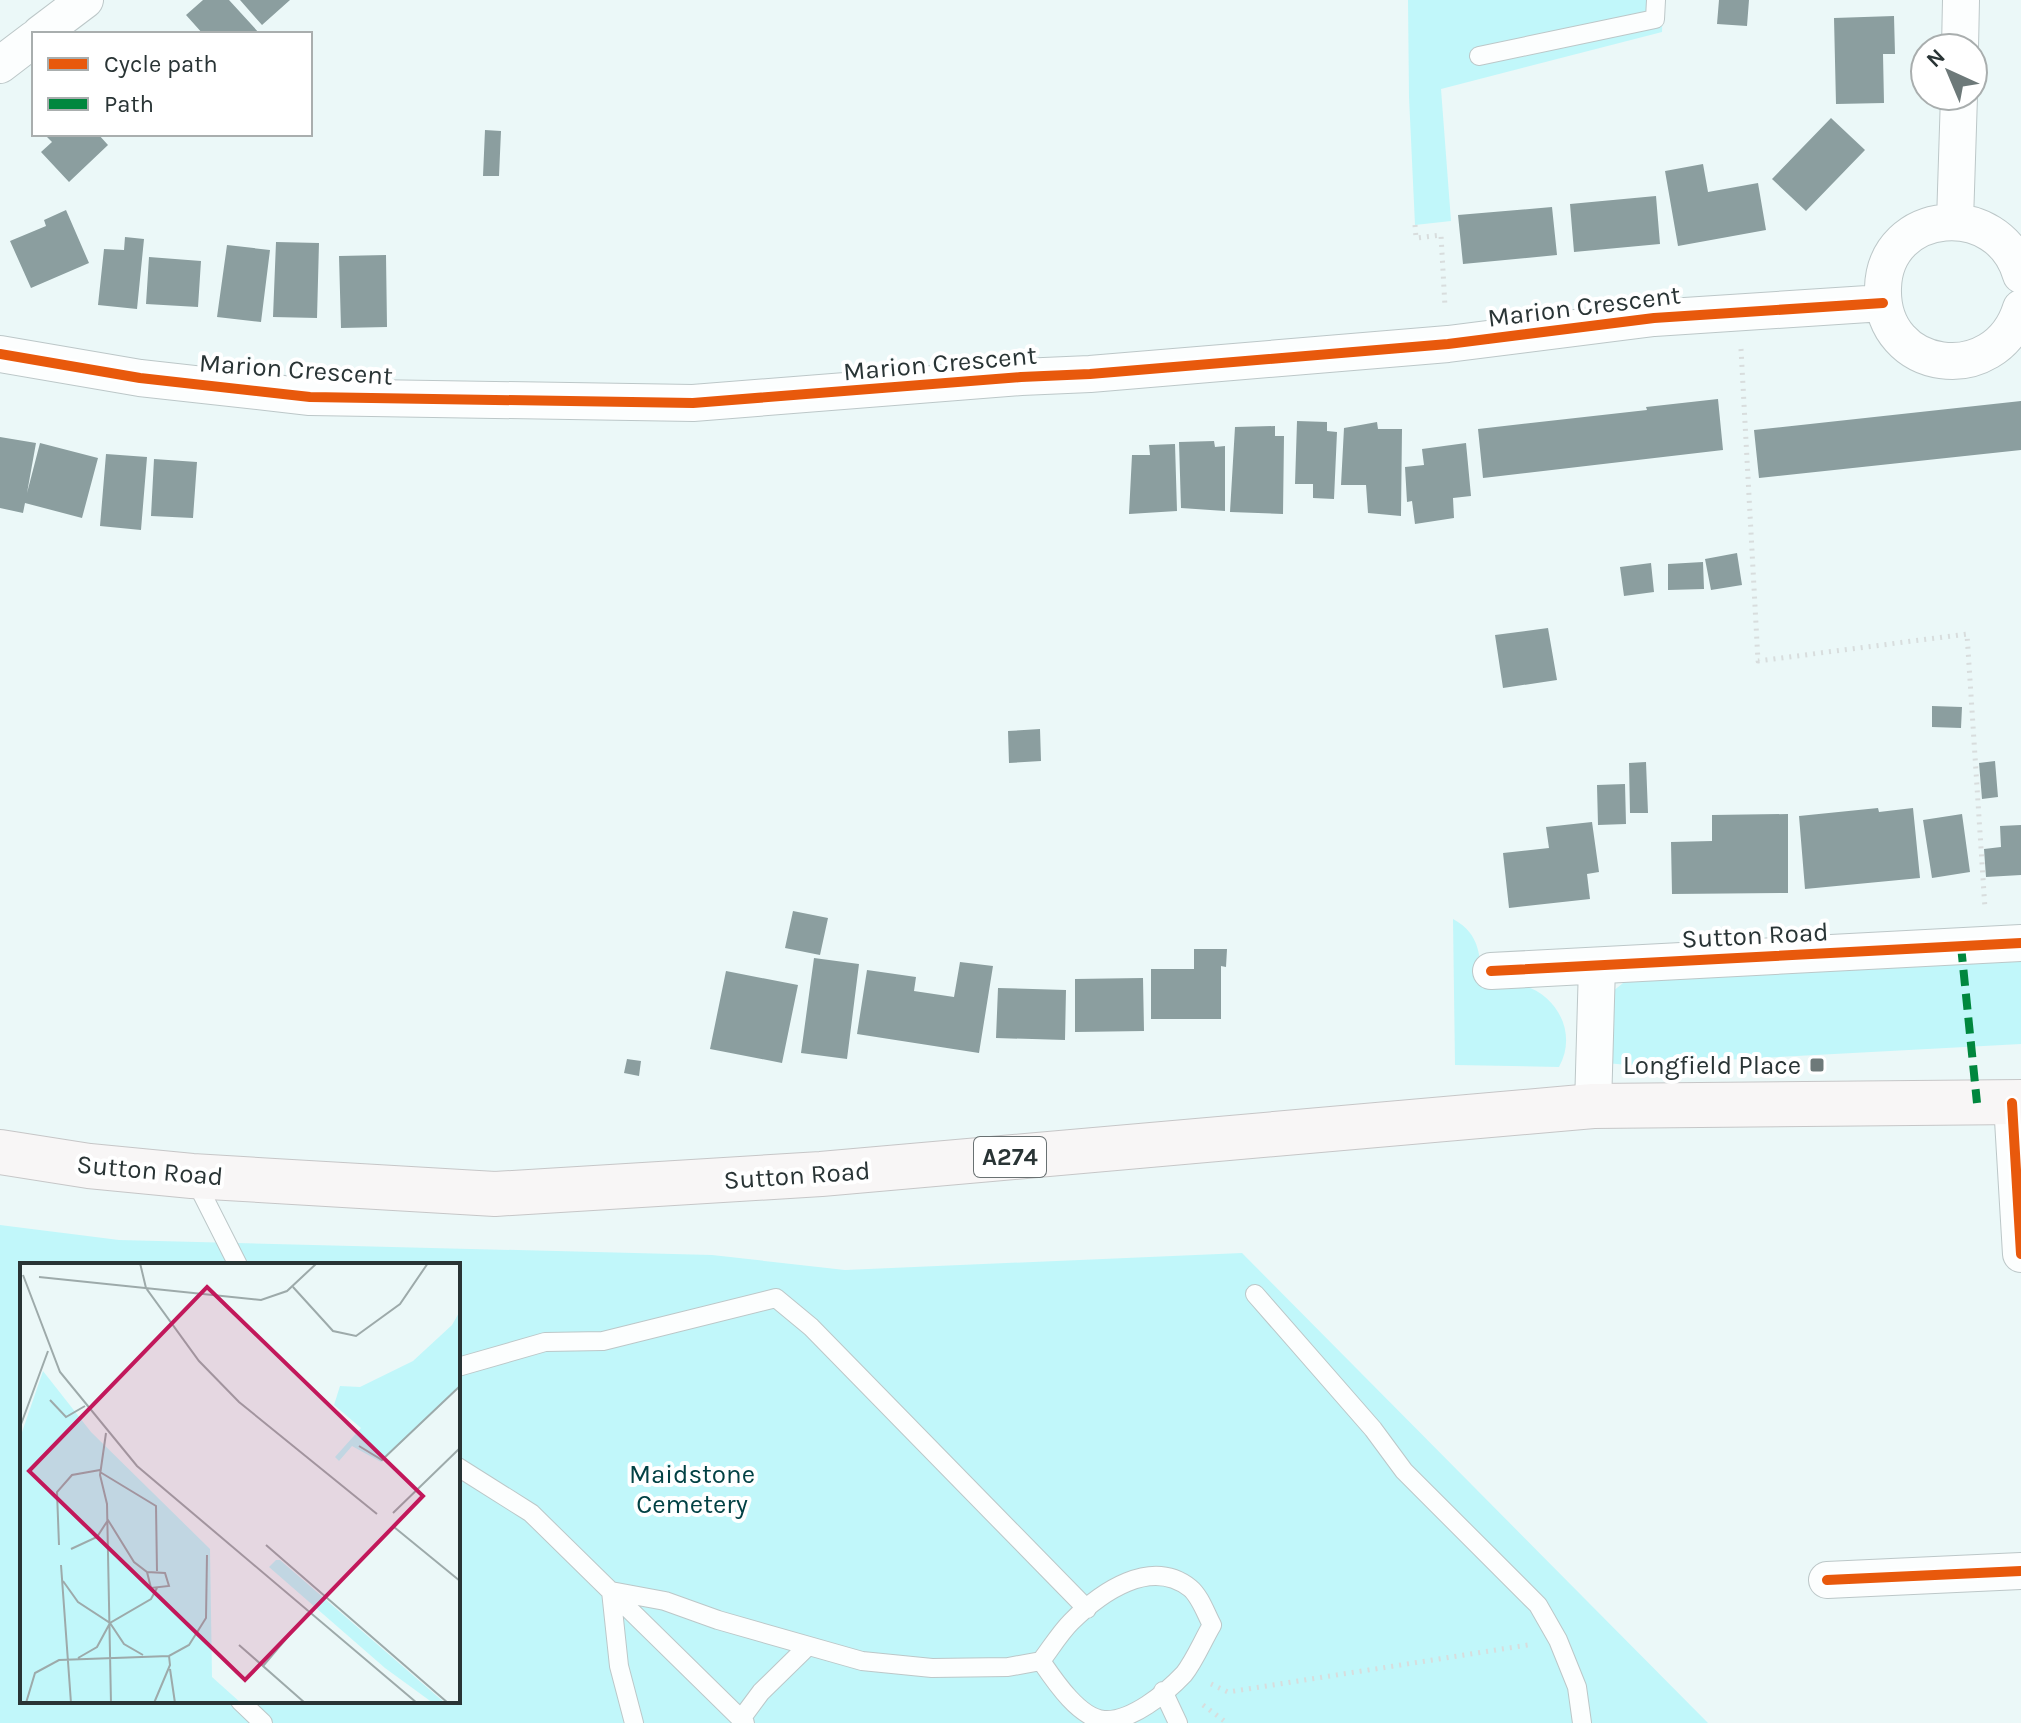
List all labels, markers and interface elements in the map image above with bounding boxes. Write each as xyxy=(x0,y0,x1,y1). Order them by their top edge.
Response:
legend xyxy=(32,32,312,136)
north arrow xyxy=(1909,32,1989,112)
text: N xyxy=(1921,43,1951,73)
text: Cycle path xyxy=(104,50,218,78)
text: Path xyxy=(104,90,154,118)
street label: Marion Crescent xyxy=(1486,279,1683,334)
street label: Marion Crescent xyxy=(842,340,1038,387)
street label: Marion Crescent xyxy=(198,347,394,392)
street label: Sutton Road xyxy=(1681,916,1829,955)
place label: Longfield Place xyxy=(1623,1050,1801,1081)
marker: Longfield Place xyxy=(1808,1056,1826,1074)
road number: A274 xyxy=(974,1137,1046,1177)
street label: Sutton Road xyxy=(75,1149,225,1192)
street label: Sutton Road xyxy=(723,1155,871,1196)
inset map xyxy=(20,1263,460,1703)
park label: Maidstone Cemetery xyxy=(629,1459,755,1520)

